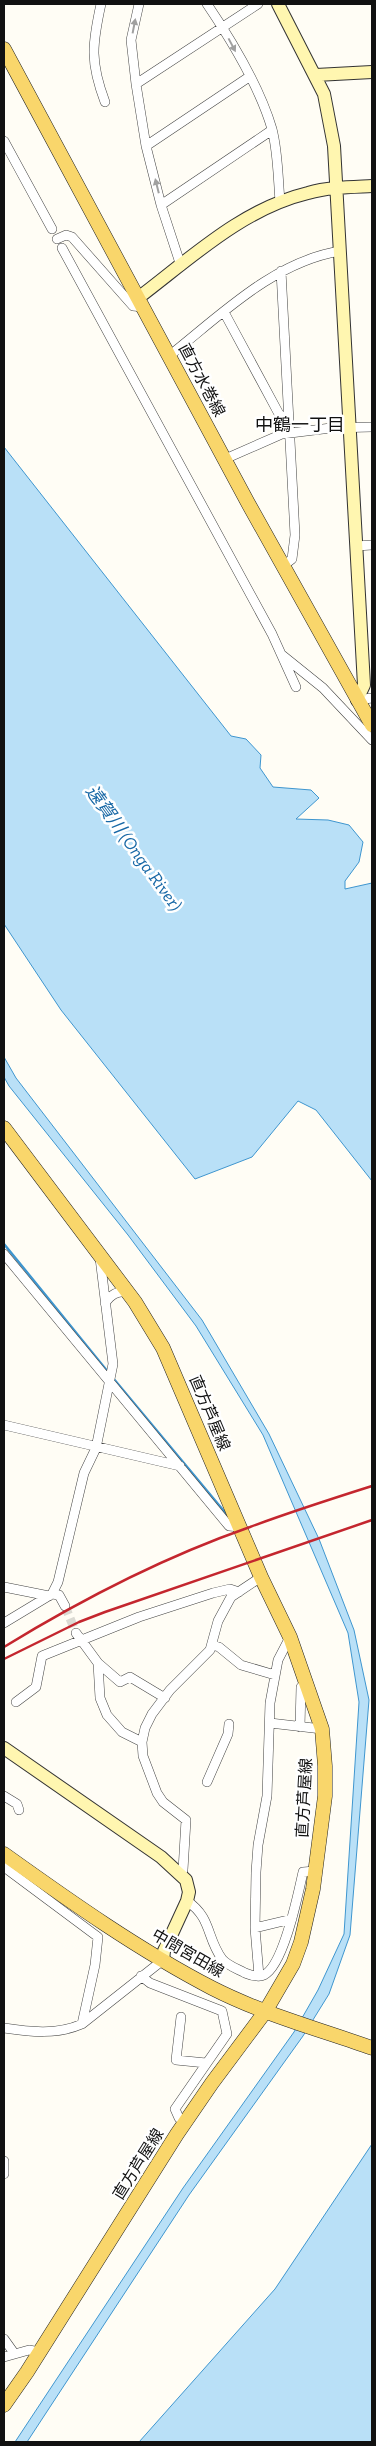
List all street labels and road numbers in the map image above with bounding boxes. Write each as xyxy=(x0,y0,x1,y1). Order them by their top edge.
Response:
street label: 直方水巻線 xyxy=(175,340,229,420)
street label: 直方芦屋線 xyxy=(186,1372,234,1454)
street label: 直方芦屋線 xyxy=(292,1758,316,1838)
street label: 中間宮田線 xyxy=(149,1925,227,1981)
street label: 直方芦屋線 xyxy=(109,2125,167,2203)

